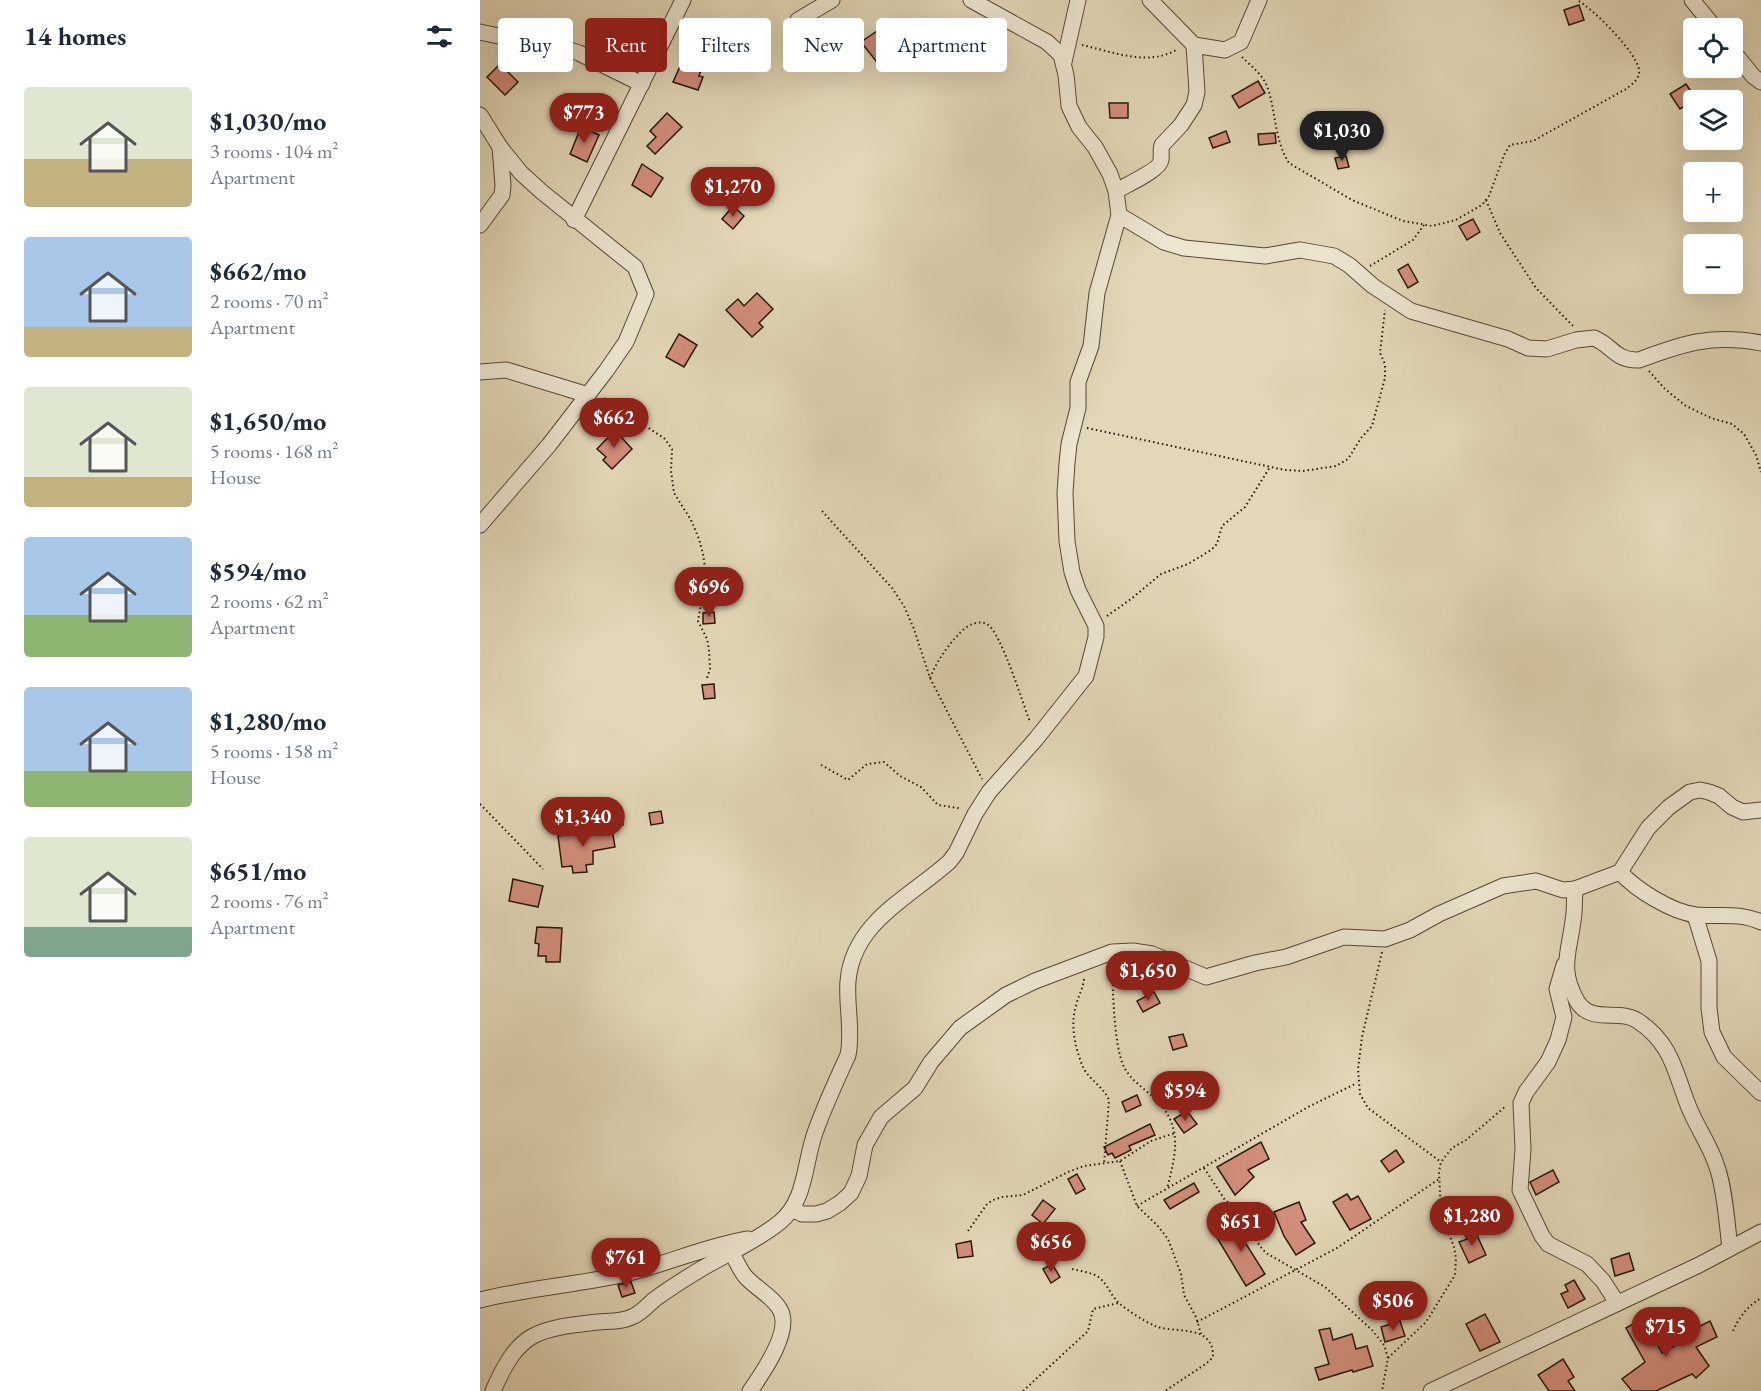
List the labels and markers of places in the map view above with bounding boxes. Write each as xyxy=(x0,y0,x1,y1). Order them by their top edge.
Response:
pin: $773 xyxy=(548,93,620,144)
pin: $1,030 xyxy=(1293,111,1391,162)
pin: $1,270 xyxy=(684,167,782,218)
pin: $662 xyxy=(578,398,650,449)
pin: $696 xyxy=(673,567,745,618)
pin: $1,340 xyxy=(534,797,632,848)
pin: $1,650 xyxy=(1099,951,1197,1002)
pin: $594 xyxy=(1149,1071,1221,1122)
pin: $1,280 xyxy=(1423,1196,1521,1247)
pin: $651 xyxy=(1205,1202,1277,1253)
pin: $656 xyxy=(1015,1222,1087,1273)
pin: $761 xyxy=(590,1238,662,1289)
pin: $506 xyxy=(1357,1281,1429,1332)
pin: $715 xyxy=(1630,1307,1702,1358)

